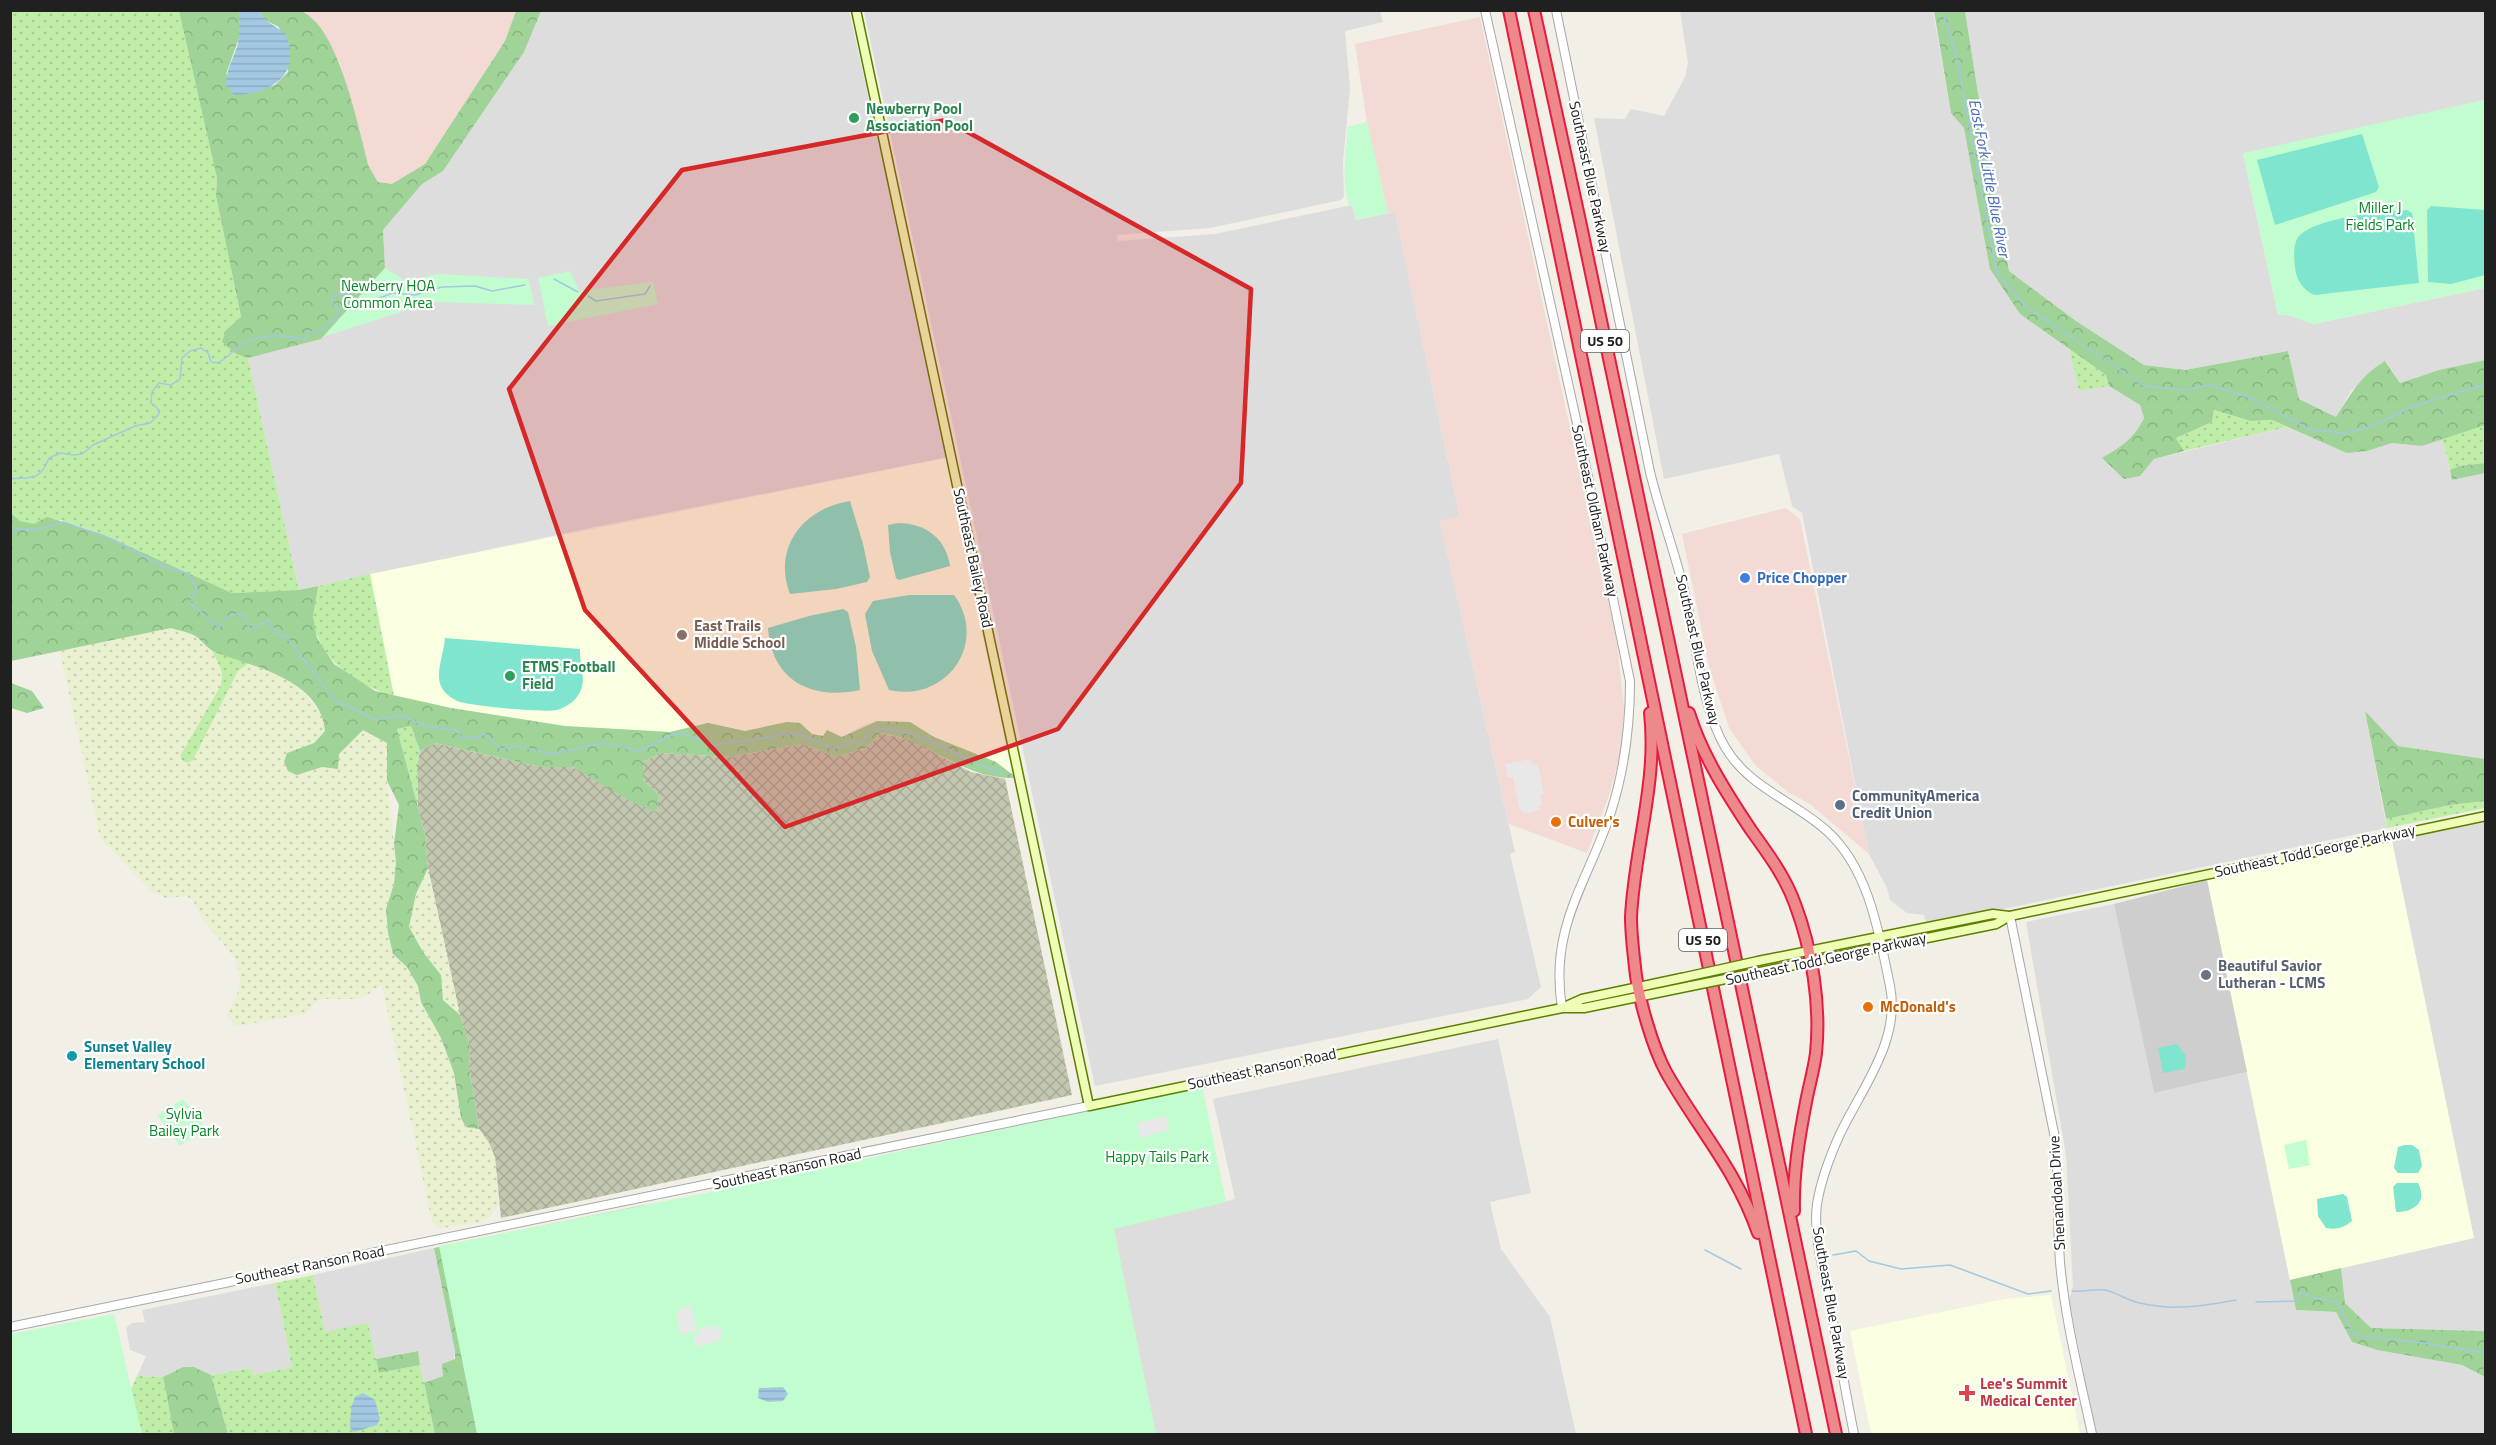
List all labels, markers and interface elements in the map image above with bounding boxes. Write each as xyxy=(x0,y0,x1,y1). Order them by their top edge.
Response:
place label: Newberry Pool Association Pool xyxy=(866,97,973,137)
water label: East Fork Little Blue River xyxy=(1963,97,2017,261)
street label: Southeast Blue Parkway xyxy=(1563,99,1618,255)
marker: Newberry Pool Association Pool xyxy=(847,111,861,125)
park label: Miller J Fields Park xyxy=(2345,196,2415,236)
park label: Newberry HOA Common Area xyxy=(341,274,435,314)
road number: US 50 xyxy=(1581,330,1629,352)
street label: Southeast Oldham Parkway xyxy=(1566,423,1625,599)
street label: Southeast Bailey Road xyxy=(947,486,999,630)
place label: Price Chopper xyxy=(1757,566,1847,589)
marker: Price Chopper xyxy=(1738,571,1752,585)
street label: Southeast Blue Parkway xyxy=(1670,572,1727,728)
place label: East Trails Middle School xyxy=(694,614,785,654)
marker: East Trails Middle School xyxy=(675,628,689,642)
place label: ETMS Football Field xyxy=(522,655,616,695)
marker: ETMS Football Field xyxy=(503,669,517,683)
place label: CommunityAmerica Credit Union xyxy=(1852,784,1980,824)
marker: CommunityAmerica Credit Union xyxy=(1833,798,1847,812)
place label: Culver's xyxy=(1568,810,1620,833)
marker: Culver's xyxy=(1549,815,1563,829)
street label: Southeast Todd George Parkway xyxy=(2212,818,2417,883)
street label: Southeast Todd George Parkway xyxy=(1723,926,1928,991)
road number: US 50 xyxy=(1679,929,1727,951)
place label: Beautiful Savior Lutheran - LCMS xyxy=(2218,954,2325,994)
marker: Beautiful Savior Lutheran - LCMS xyxy=(2199,968,2213,982)
place label: McDonald's xyxy=(1880,995,1956,1018)
marker: McDonald's xyxy=(1861,1000,1875,1014)
place label: Sunset Valley Elementary School xyxy=(84,1035,205,1075)
street label: Southeast Ranson Road xyxy=(1185,1042,1338,1096)
marker: Sunset Valley Elementary School xyxy=(65,1049,79,1063)
park label: Sylvia Bailey Park xyxy=(149,1102,219,1142)
street label: Shenandoah Drive xyxy=(2042,1135,2071,1251)
street label: Southeast Ranson Road xyxy=(710,1142,863,1196)
park label: Happy Tails Park xyxy=(1105,1145,1209,1168)
street label: Southeast Blue Parkway xyxy=(1807,1225,1856,1381)
street label: Southeast Ranson Road xyxy=(233,1239,386,1290)
place label: Lee's Summit Medical Center xyxy=(1980,1372,2077,1412)
marker: Lee's Summit Medical Center xyxy=(1958,1384,1976,1402)

